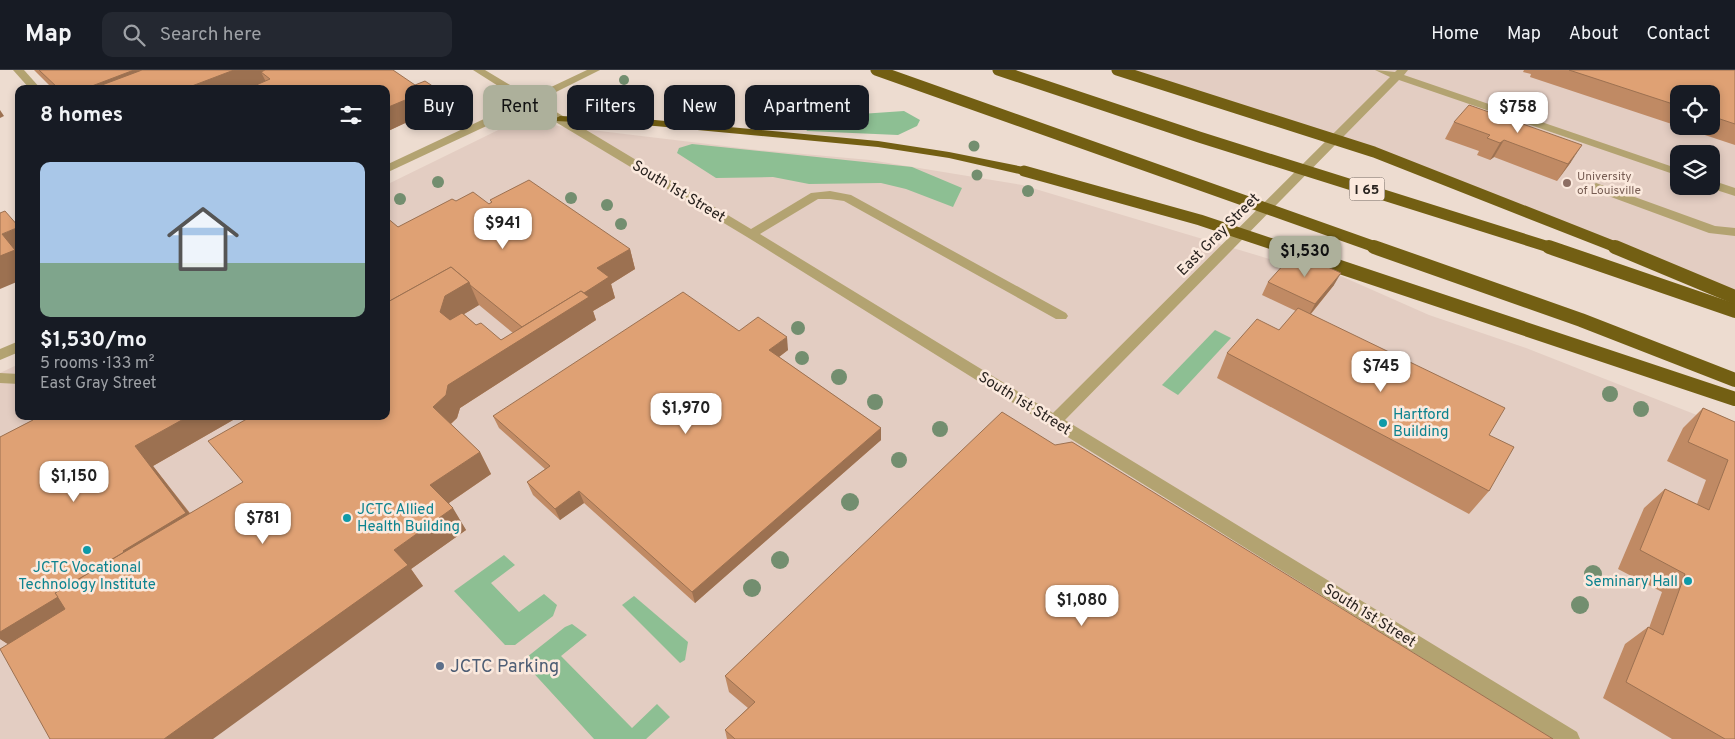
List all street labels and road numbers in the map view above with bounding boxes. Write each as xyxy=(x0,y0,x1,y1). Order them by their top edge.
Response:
street label: South 1st Street xyxy=(628,157,728,228)
road number: I 65 xyxy=(1350,178,1384,200)
street label: East Gray Street xyxy=(1174,190,1264,280)
street label: South 1st Street xyxy=(974,368,1074,440)
street label: South 1st Street xyxy=(1319,580,1419,652)

